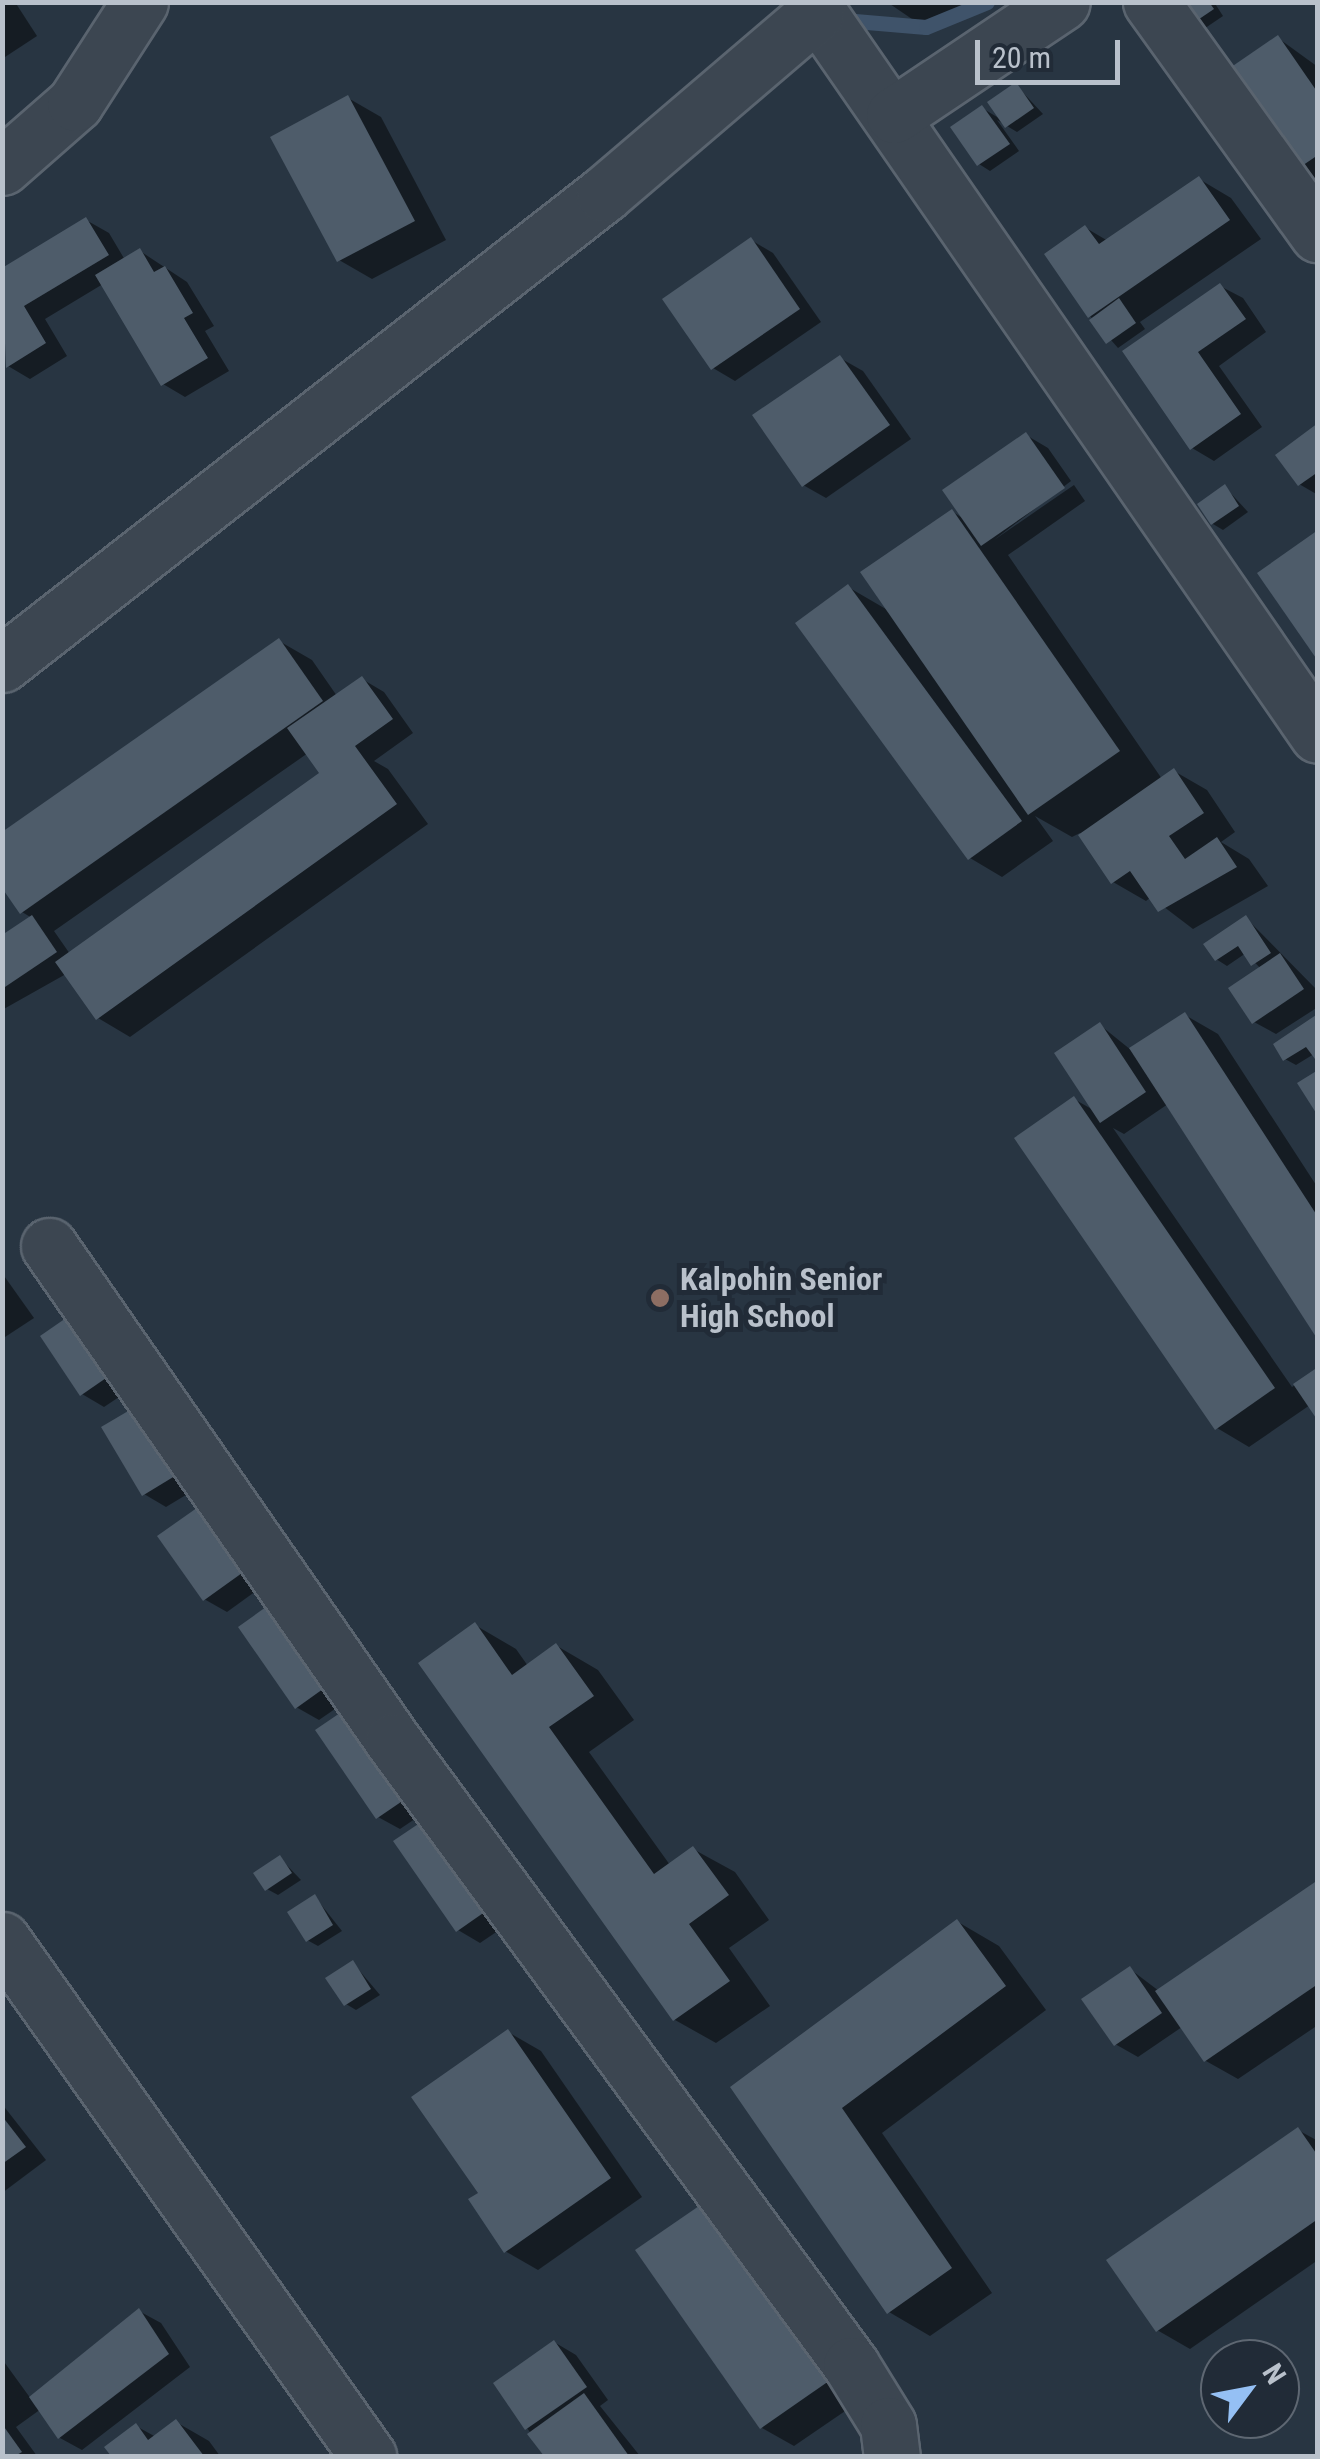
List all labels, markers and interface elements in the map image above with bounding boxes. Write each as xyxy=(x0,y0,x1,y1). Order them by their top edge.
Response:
scale bar xyxy=(980,20,1125,82)
text: 20 m xyxy=(992,40,1051,75)
place label: Kalpohin Senior High School xyxy=(680,1261,882,1336)
marker: Kalpohin Senior High School xyxy=(649,1287,671,1309)
north arrow xyxy=(1200,2339,1300,2439)
text: N xyxy=(1256,2358,1293,2390)

